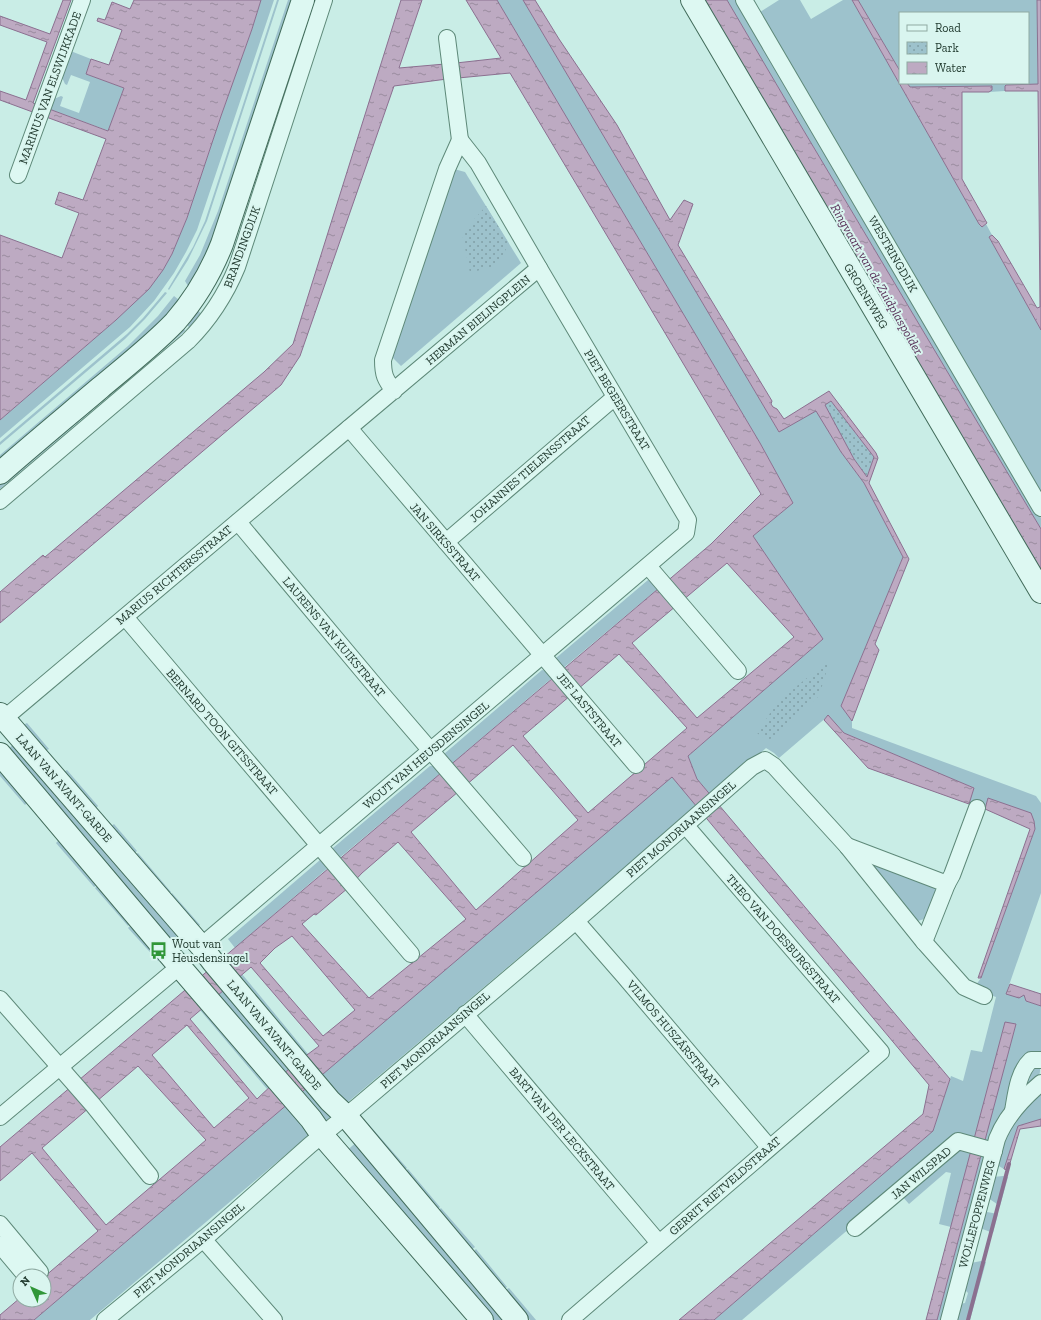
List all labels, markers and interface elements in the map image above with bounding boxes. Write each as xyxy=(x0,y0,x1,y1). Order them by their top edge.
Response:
street label: MARINUS VAN ELSWIJKKADE xyxy=(16,10,84,166)
legend xyxy=(899,12,1029,84)
text: Road xyxy=(935,21,961,35)
text: Park xyxy=(935,41,960,55)
text: Water xyxy=(935,61,967,75)
water label: Ringvaart van de Zuidplaspolder xyxy=(828,201,927,357)
street label: BRANDINGDIJK xyxy=(221,204,263,290)
street label: WESTRINGDIJK xyxy=(866,213,921,295)
street label: GROENEWEG xyxy=(841,261,891,331)
street label: HERMAN BIELINGPLEIN xyxy=(423,272,533,368)
street label: PIET BEGEERSTRAAT xyxy=(581,347,653,454)
street label: JOHANNES TIELENSSTRAAT xyxy=(467,412,594,525)
street label: JAN SIRKSSTRAAT xyxy=(407,500,483,585)
street label: MARIUS RICHTERSSTRAAT xyxy=(113,522,235,628)
street label: LAURENS VAN KUIKSTRAAT xyxy=(280,574,389,700)
street label: BERNARD TOON GITSSTRAAT xyxy=(163,666,281,798)
street label: JEF LASTSTRAAT xyxy=(554,670,625,751)
street label: WOUT VAN HEUSDENSINGEL xyxy=(360,698,492,812)
street label: LAAN VAN AVANT-GARDE xyxy=(13,731,115,845)
street label: PIET MONDRIAANSINGEL xyxy=(623,777,739,880)
street label: THEO VAN DOESBURGSTRAAT xyxy=(723,872,843,1007)
place label: Wout van Heusdensingel xyxy=(172,937,248,965)
bus stop icon: Wout van Heusdensingel xyxy=(149,941,169,961)
street label: VILMOS HUSZÁRSTRAAT xyxy=(623,976,723,1091)
street label: LAAN VAN AVANT-GARDE xyxy=(224,977,324,1093)
street label: PIET MONDRIAANSINGEL xyxy=(377,988,493,1091)
street label: BART VAN DER LECKSTRAAT xyxy=(506,1065,618,1194)
street label: GERRIT RIETVELDSTRAAT xyxy=(666,1133,784,1238)
street label: JAN WILSPAD xyxy=(888,1144,954,1202)
street label: WOLLEFOPPENWEG xyxy=(956,1159,998,1269)
street label: PIET MONDRIAANSINGEL xyxy=(131,1199,248,1300)
north arrow xyxy=(12,1268,52,1308)
text: N xyxy=(18,1273,33,1289)

